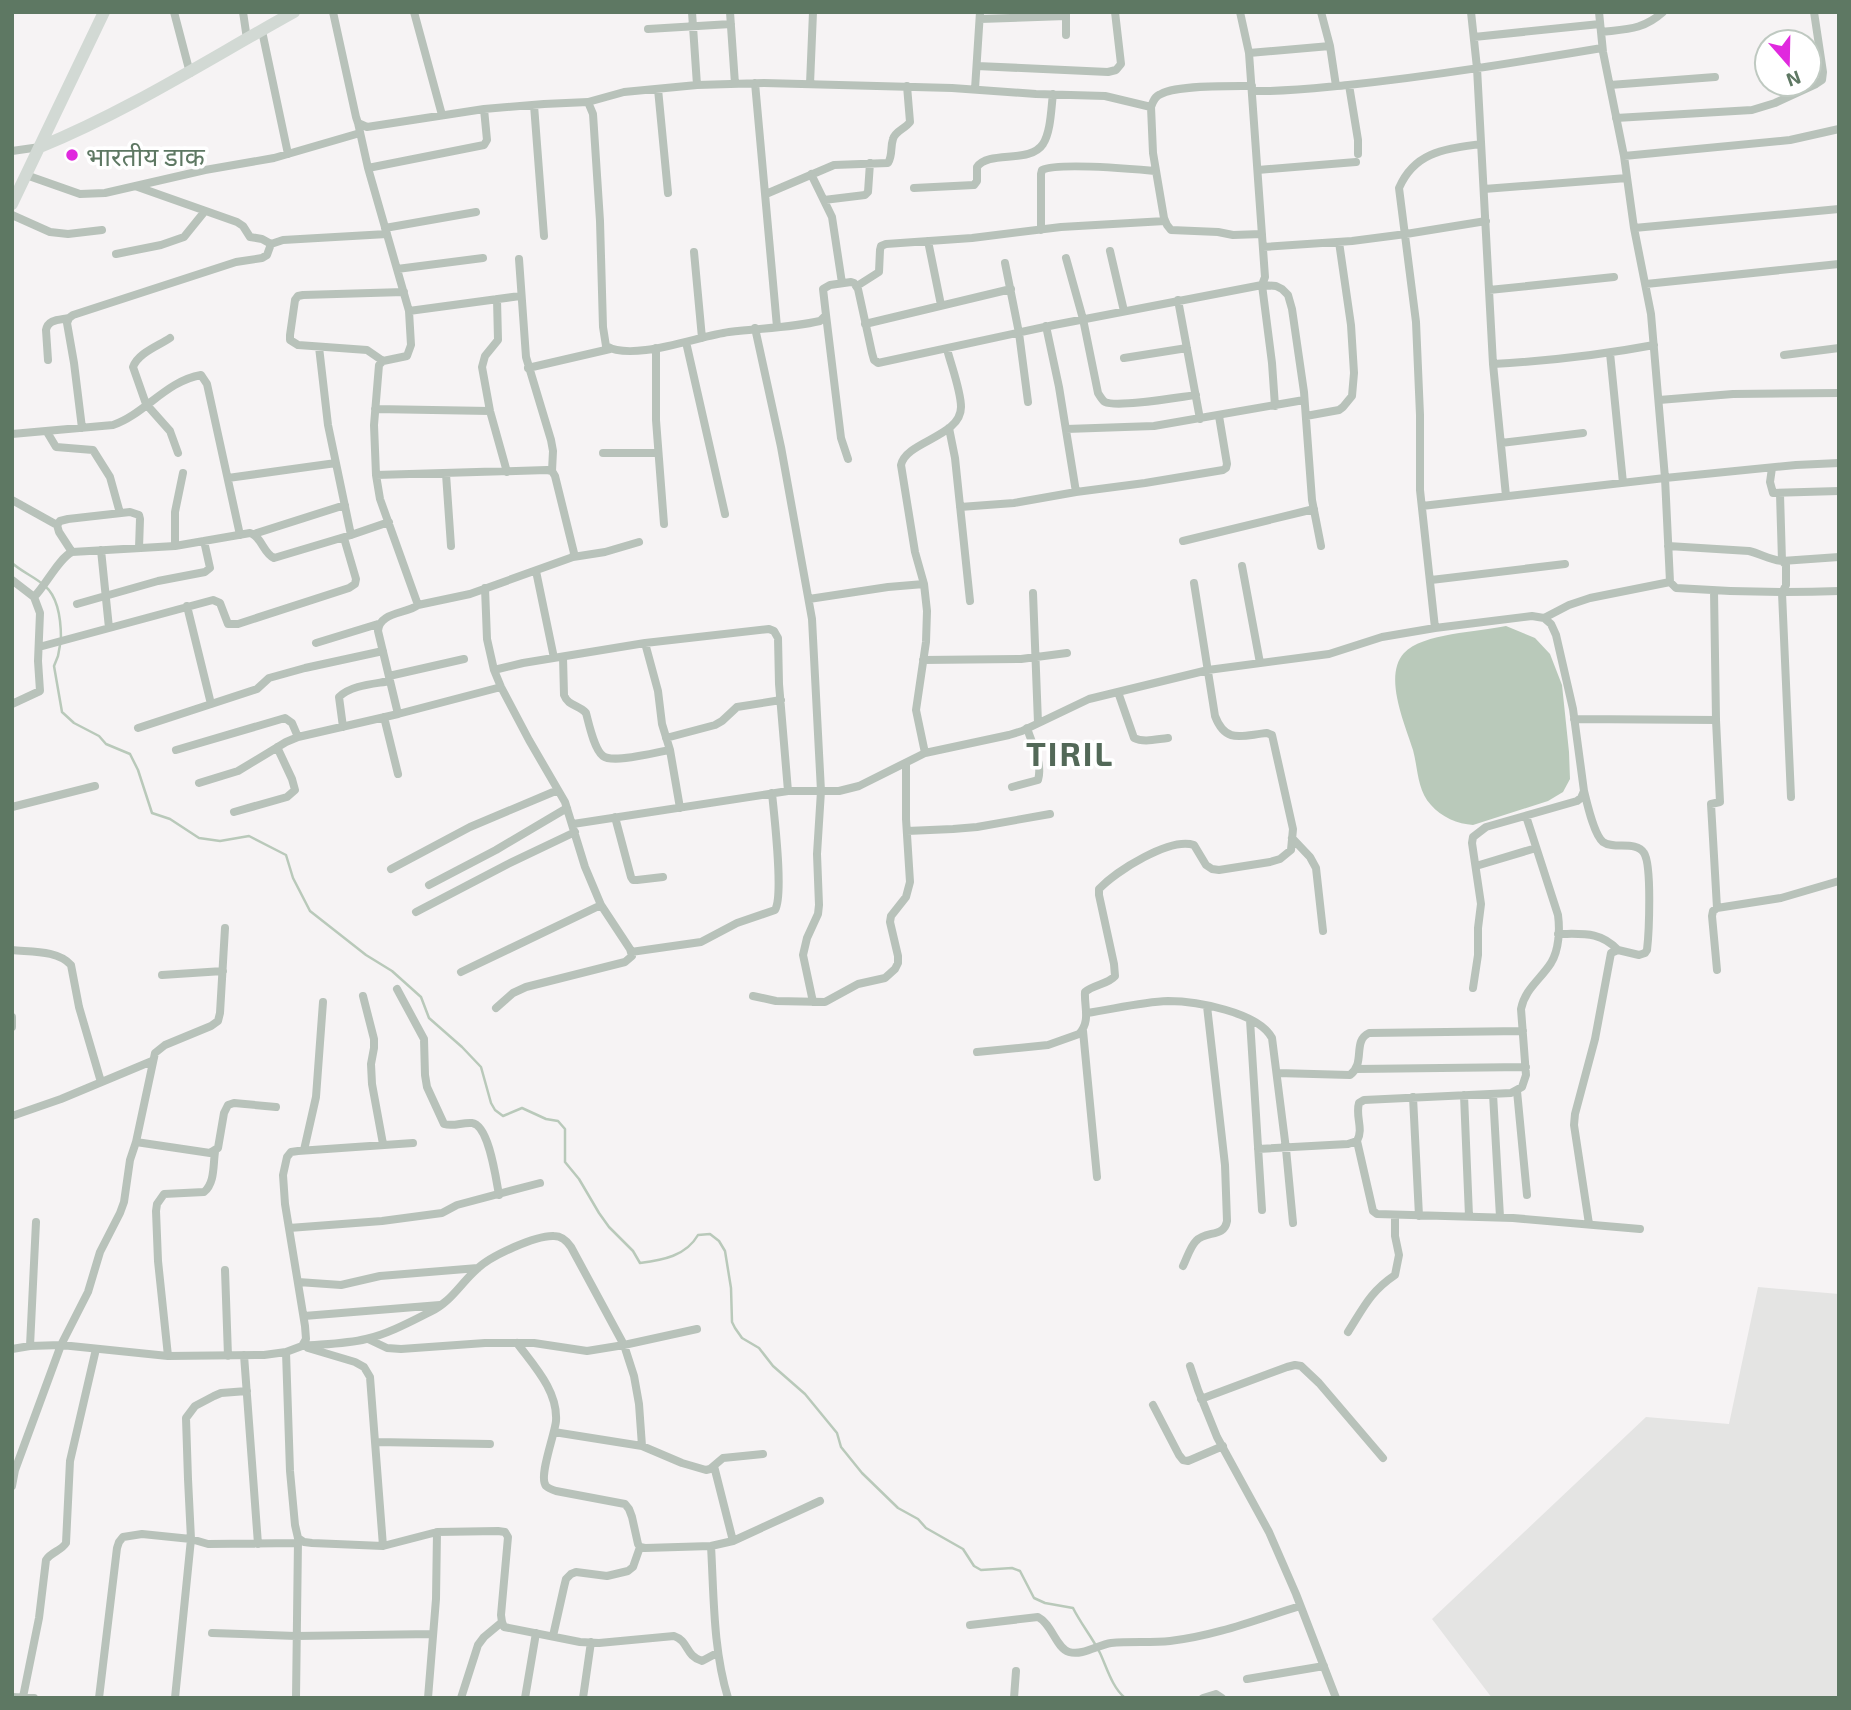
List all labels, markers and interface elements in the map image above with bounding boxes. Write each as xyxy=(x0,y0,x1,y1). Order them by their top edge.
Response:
north arrow xyxy=(1753,28,1823,98)
text: N xyxy=(1784,66,1804,93)
place label: भारतीय डाक xyxy=(86,140,206,171)
marker: भारतीय डाक xyxy=(64,147,80,163)
district label: TIRIL xyxy=(1026,733,1114,773)

